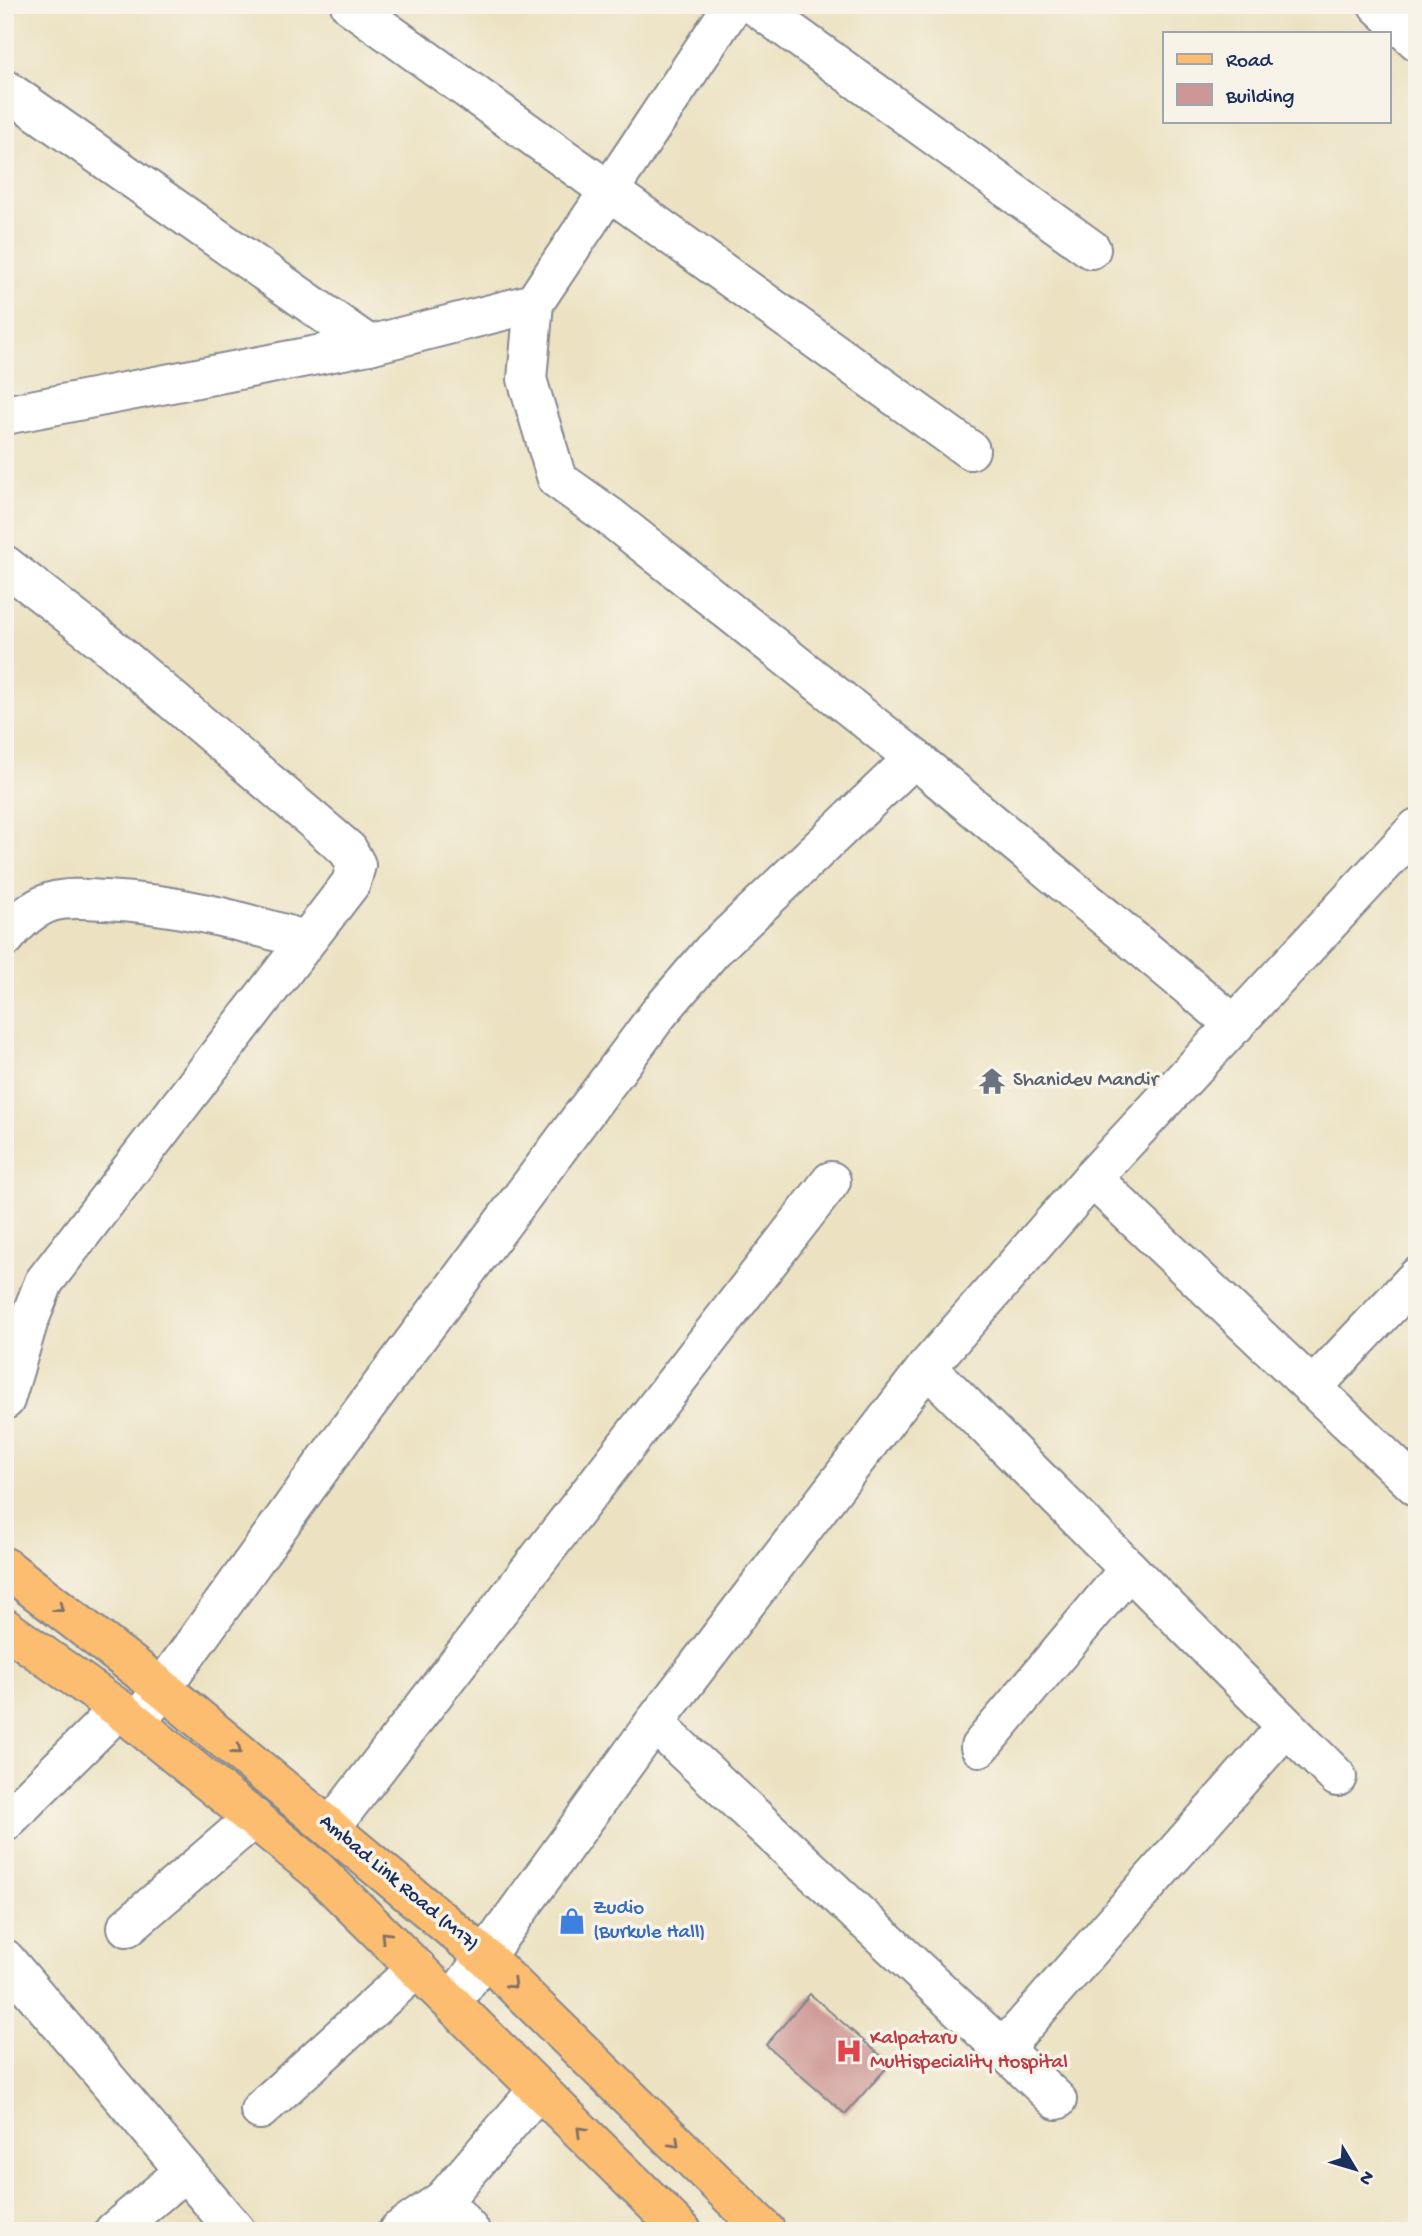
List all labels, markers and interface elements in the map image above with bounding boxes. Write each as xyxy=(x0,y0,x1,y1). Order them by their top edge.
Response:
legend xyxy=(1163,32,1390,122)
text: Road xyxy=(1226,50,1274,75)
text: Building xyxy=(1225,86,1295,111)
temple icon: Shanidev Mandir xyxy=(977,1066,1007,1096)
place label: Shanidev Mandir xyxy=(1013,1069,1160,1094)
one-way arrow xyxy=(52,1600,64,1613)
one-way arrow xyxy=(229,1742,242,1754)
street label: Ambad Link Road (M17) xyxy=(313,1810,483,1958)
place label: Zudio (Burkule Hall) xyxy=(593,1897,705,1946)
shop icon: Zudio (Burkule Hall) xyxy=(557,1906,587,1936)
one-way arrow xyxy=(381,1932,393,1944)
one-way arrow xyxy=(504,1976,517,1989)
place label: Kalpataru Multispeciality Hospital xyxy=(870,2027,1068,2076)
hospital icon: Kalpataru Multispeciality Hospital xyxy=(834,2036,864,2066)
one-way arrow xyxy=(576,2126,589,2139)
one-way arrow xyxy=(667,2134,680,2147)
north arrow xyxy=(1320,2134,1390,2204)
text: N xyxy=(1353,2165,1379,2189)

